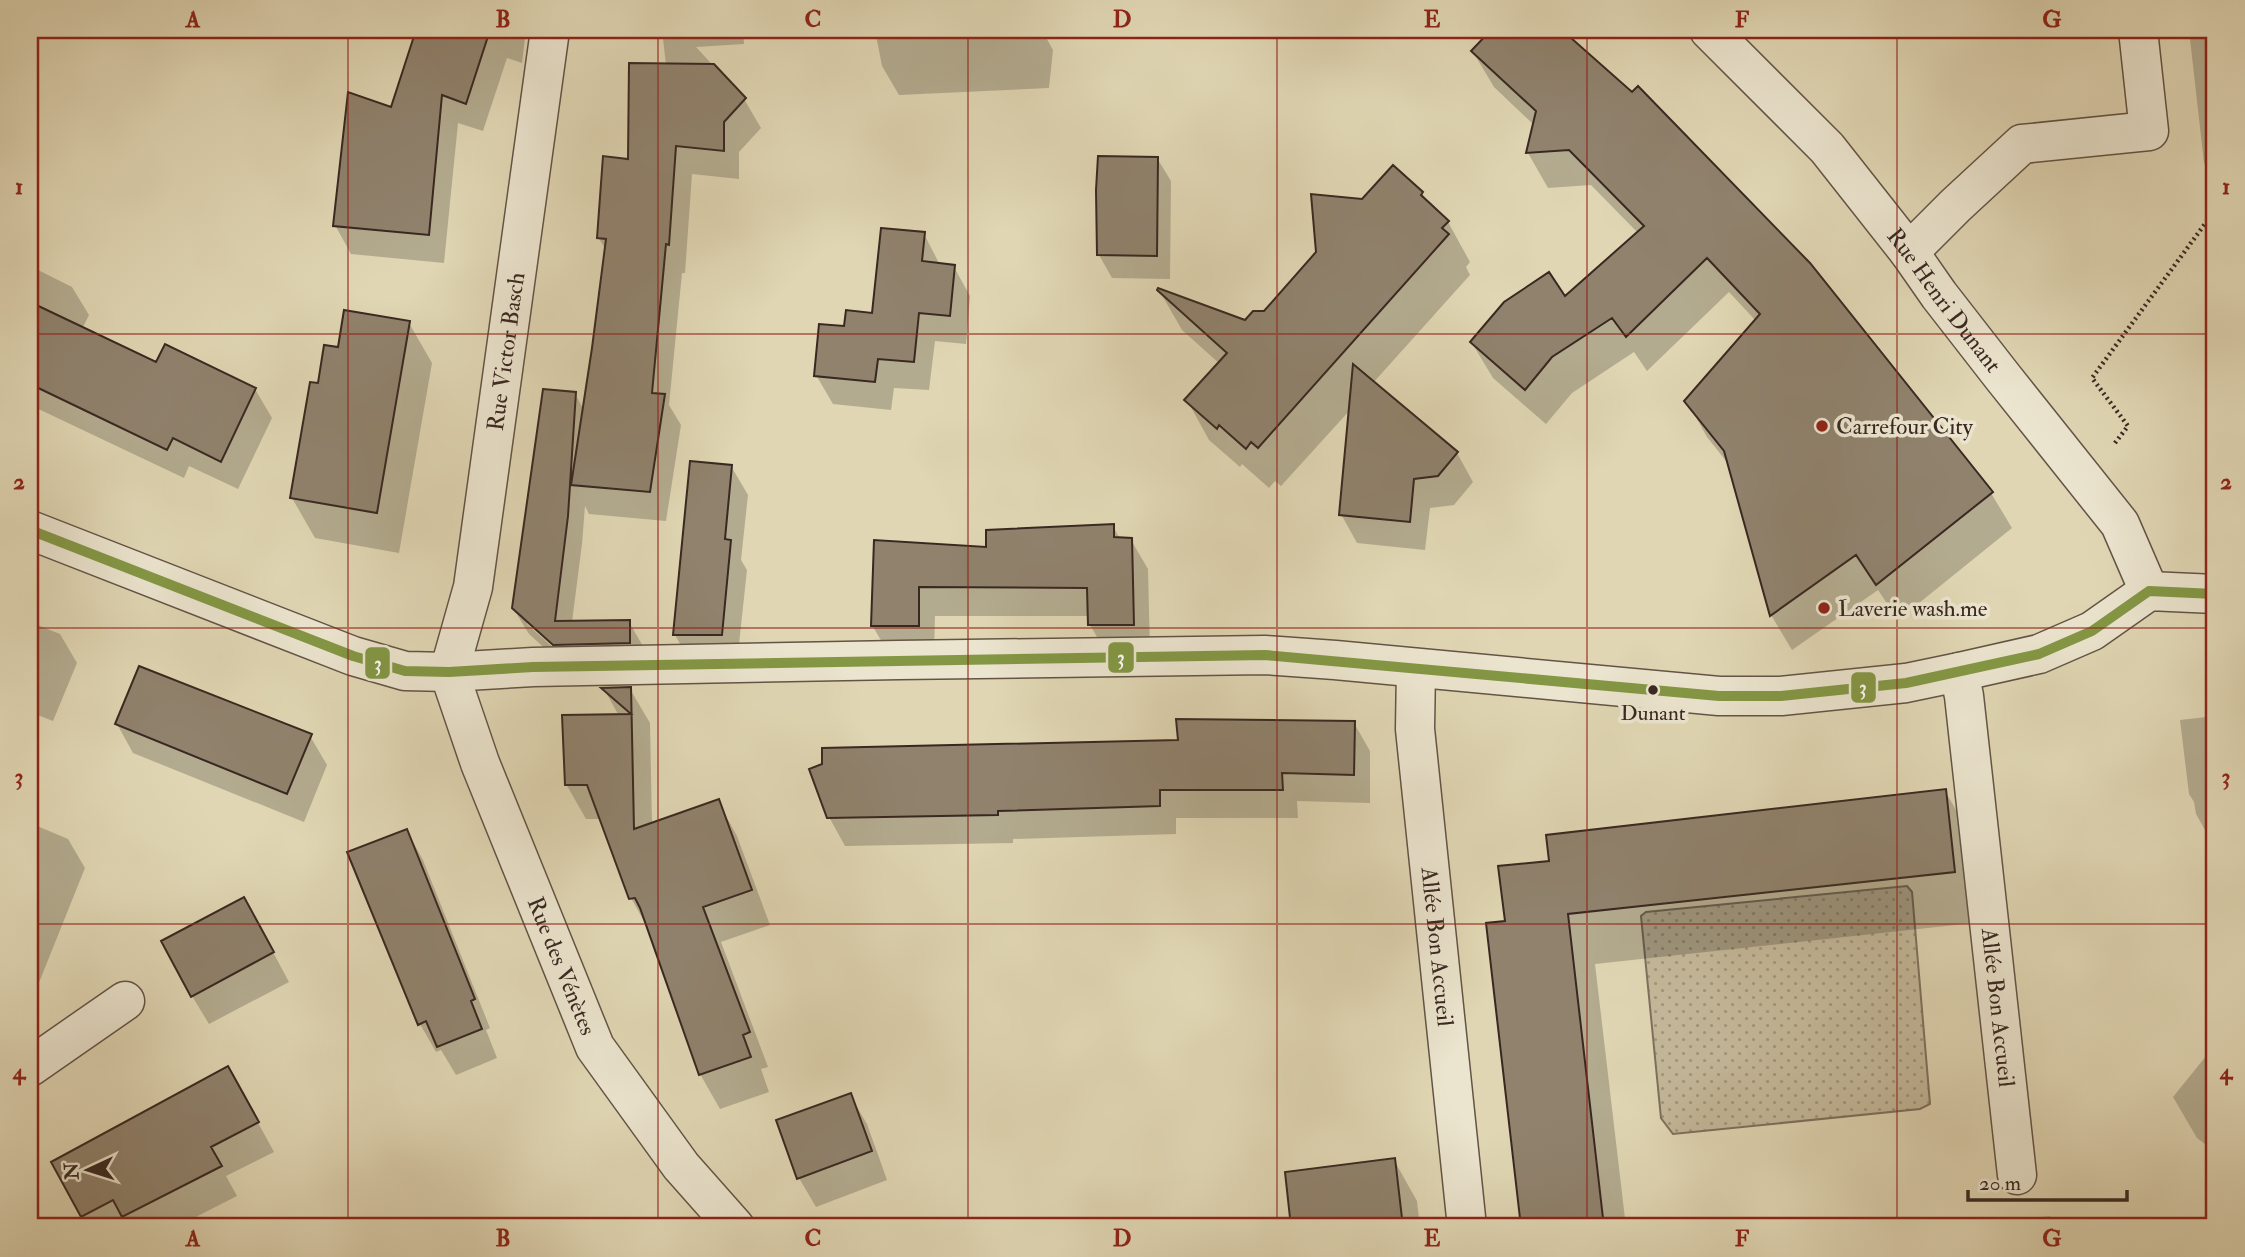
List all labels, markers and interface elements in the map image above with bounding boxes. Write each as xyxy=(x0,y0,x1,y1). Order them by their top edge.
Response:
text: A xyxy=(185,5,201,34)
text: B xyxy=(495,5,511,34)
text: C xyxy=(805,5,821,34)
text: D xyxy=(1113,5,1131,34)
text: E xyxy=(1424,5,1441,34)
text: F xyxy=(1735,5,1750,34)
text: G xyxy=(2042,5,2062,34)
text: 1 xyxy=(15,172,23,201)
text: 1 xyxy=(2222,172,2230,201)
street label: Rue Henri Dunant xyxy=(1881,222,2008,378)
street label: Rue Victor Basch xyxy=(480,270,531,433)
place label: Carrefour City xyxy=(1836,412,1974,441)
marker: Carrefour City xyxy=(1814,418,1830,434)
text: 2 xyxy=(13,467,25,496)
text: 2 xyxy=(2220,467,2232,496)
place label: Laverie wash.me xyxy=(1838,594,1988,623)
marker: Laverie wash.me xyxy=(1816,600,1832,616)
line badge: 3 xyxy=(1107,641,1135,674)
line badge: 3 xyxy=(364,646,391,680)
text: 3 xyxy=(1117,646,1125,670)
text: 3 xyxy=(374,652,382,676)
line badge: 3 xyxy=(1850,671,1877,704)
text: 3 xyxy=(1859,676,1867,700)
marker: Dunant xyxy=(1646,683,1660,697)
place label: Dunant xyxy=(1621,700,1686,727)
text: 3 xyxy=(15,762,23,791)
text: 3 xyxy=(2222,762,2230,791)
street label: Allée Bon Accueil xyxy=(1415,865,1460,1028)
street label: Rue des Vénètes xyxy=(521,892,603,1039)
street label: Allée Bon Accueil xyxy=(1975,925,2022,1089)
text: 4 xyxy=(12,1057,27,1086)
text: 4 xyxy=(2219,1057,2234,1086)
north arrow xyxy=(52,1134,122,1204)
scale bar xyxy=(1968,1159,2128,1203)
text: N xyxy=(59,1161,85,1181)
text: 20 m xyxy=(1979,1170,2021,1197)
text: A xyxy=(185,1224,201,1253)
text: B xyxy=(495,1224,511,1253)
text: C xyxy=(805,1224,821,1253)
text: D xyxy=(1113,1224,1131,1253)
text: E xyxy=(1424,1224,1441,1253)
text: F xyxy=(1735,1224,1750,1253)
text: G xyxy=(2042,1224,2062,1253)

